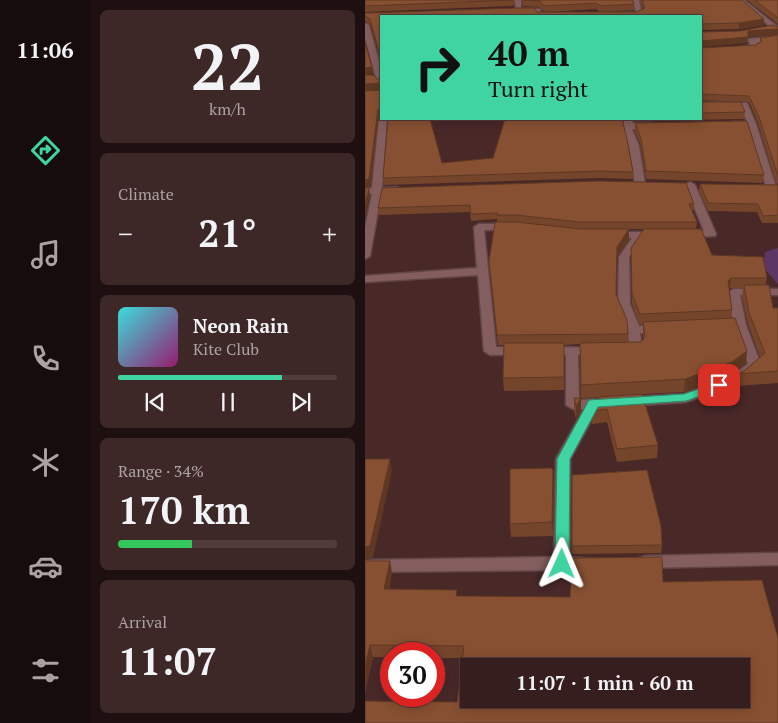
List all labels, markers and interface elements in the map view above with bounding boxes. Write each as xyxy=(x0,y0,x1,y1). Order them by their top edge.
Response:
text: 22 xyxy=(191,22,264,109)
text: 40 m xyxy=(488,30,569,76)
text: 11:06 xyxy=(16,35,74,64)
icon: right xyxy=(405,35,470,100)
text: Turn right xyxy=(488,74,588,103)
text: km/h xyxy=(209,98,246,120)
icon: directions xyxy=(28,133,63,168)
text: Climate xyxy=(118,183,174,205)
text: 21° xyxy=(198,208,257,258)
text: − xyxy=(118,215,133,252)
text: + xyxy=(322,215,337,252)
icon: music xyxy=(28,237,63,272)
text: Neon Rain xyxy=(193,313,289,338)
text: Kite Club xyxy=(193,338,259,360)
icon: phone xyxy=(28,341,63,376)
pin xyxy=(698,364,740,406)
icon: arrive xyxy=(705,371,733,399)
icon: previous xyxy=(141,388,169,416)
icon: pause xyxy=(214,388,242,416)
icon: next xyxy=(287,388,315,416)
icon: climate xyxy=(28,445,63,480)
text: Range · 34% xyxy=(118,460,204,482)
text: 170 km xyxy=(118,485,250,535)
position arrow xyxy=(535,537,587,589)
icon: car xyxy=(28,549,63,584)
text: Arrival xyxy=(118,611,167,633)
text: 11:07 xyxy=(118,636,217,686)
speed limit sign: 30 xyxy=(380,642,445,707)
icon: filters xyxy=(28,653,63,688)
text: 11:07 · 1 min · 60 m xyxy=(516,670,694,695)

